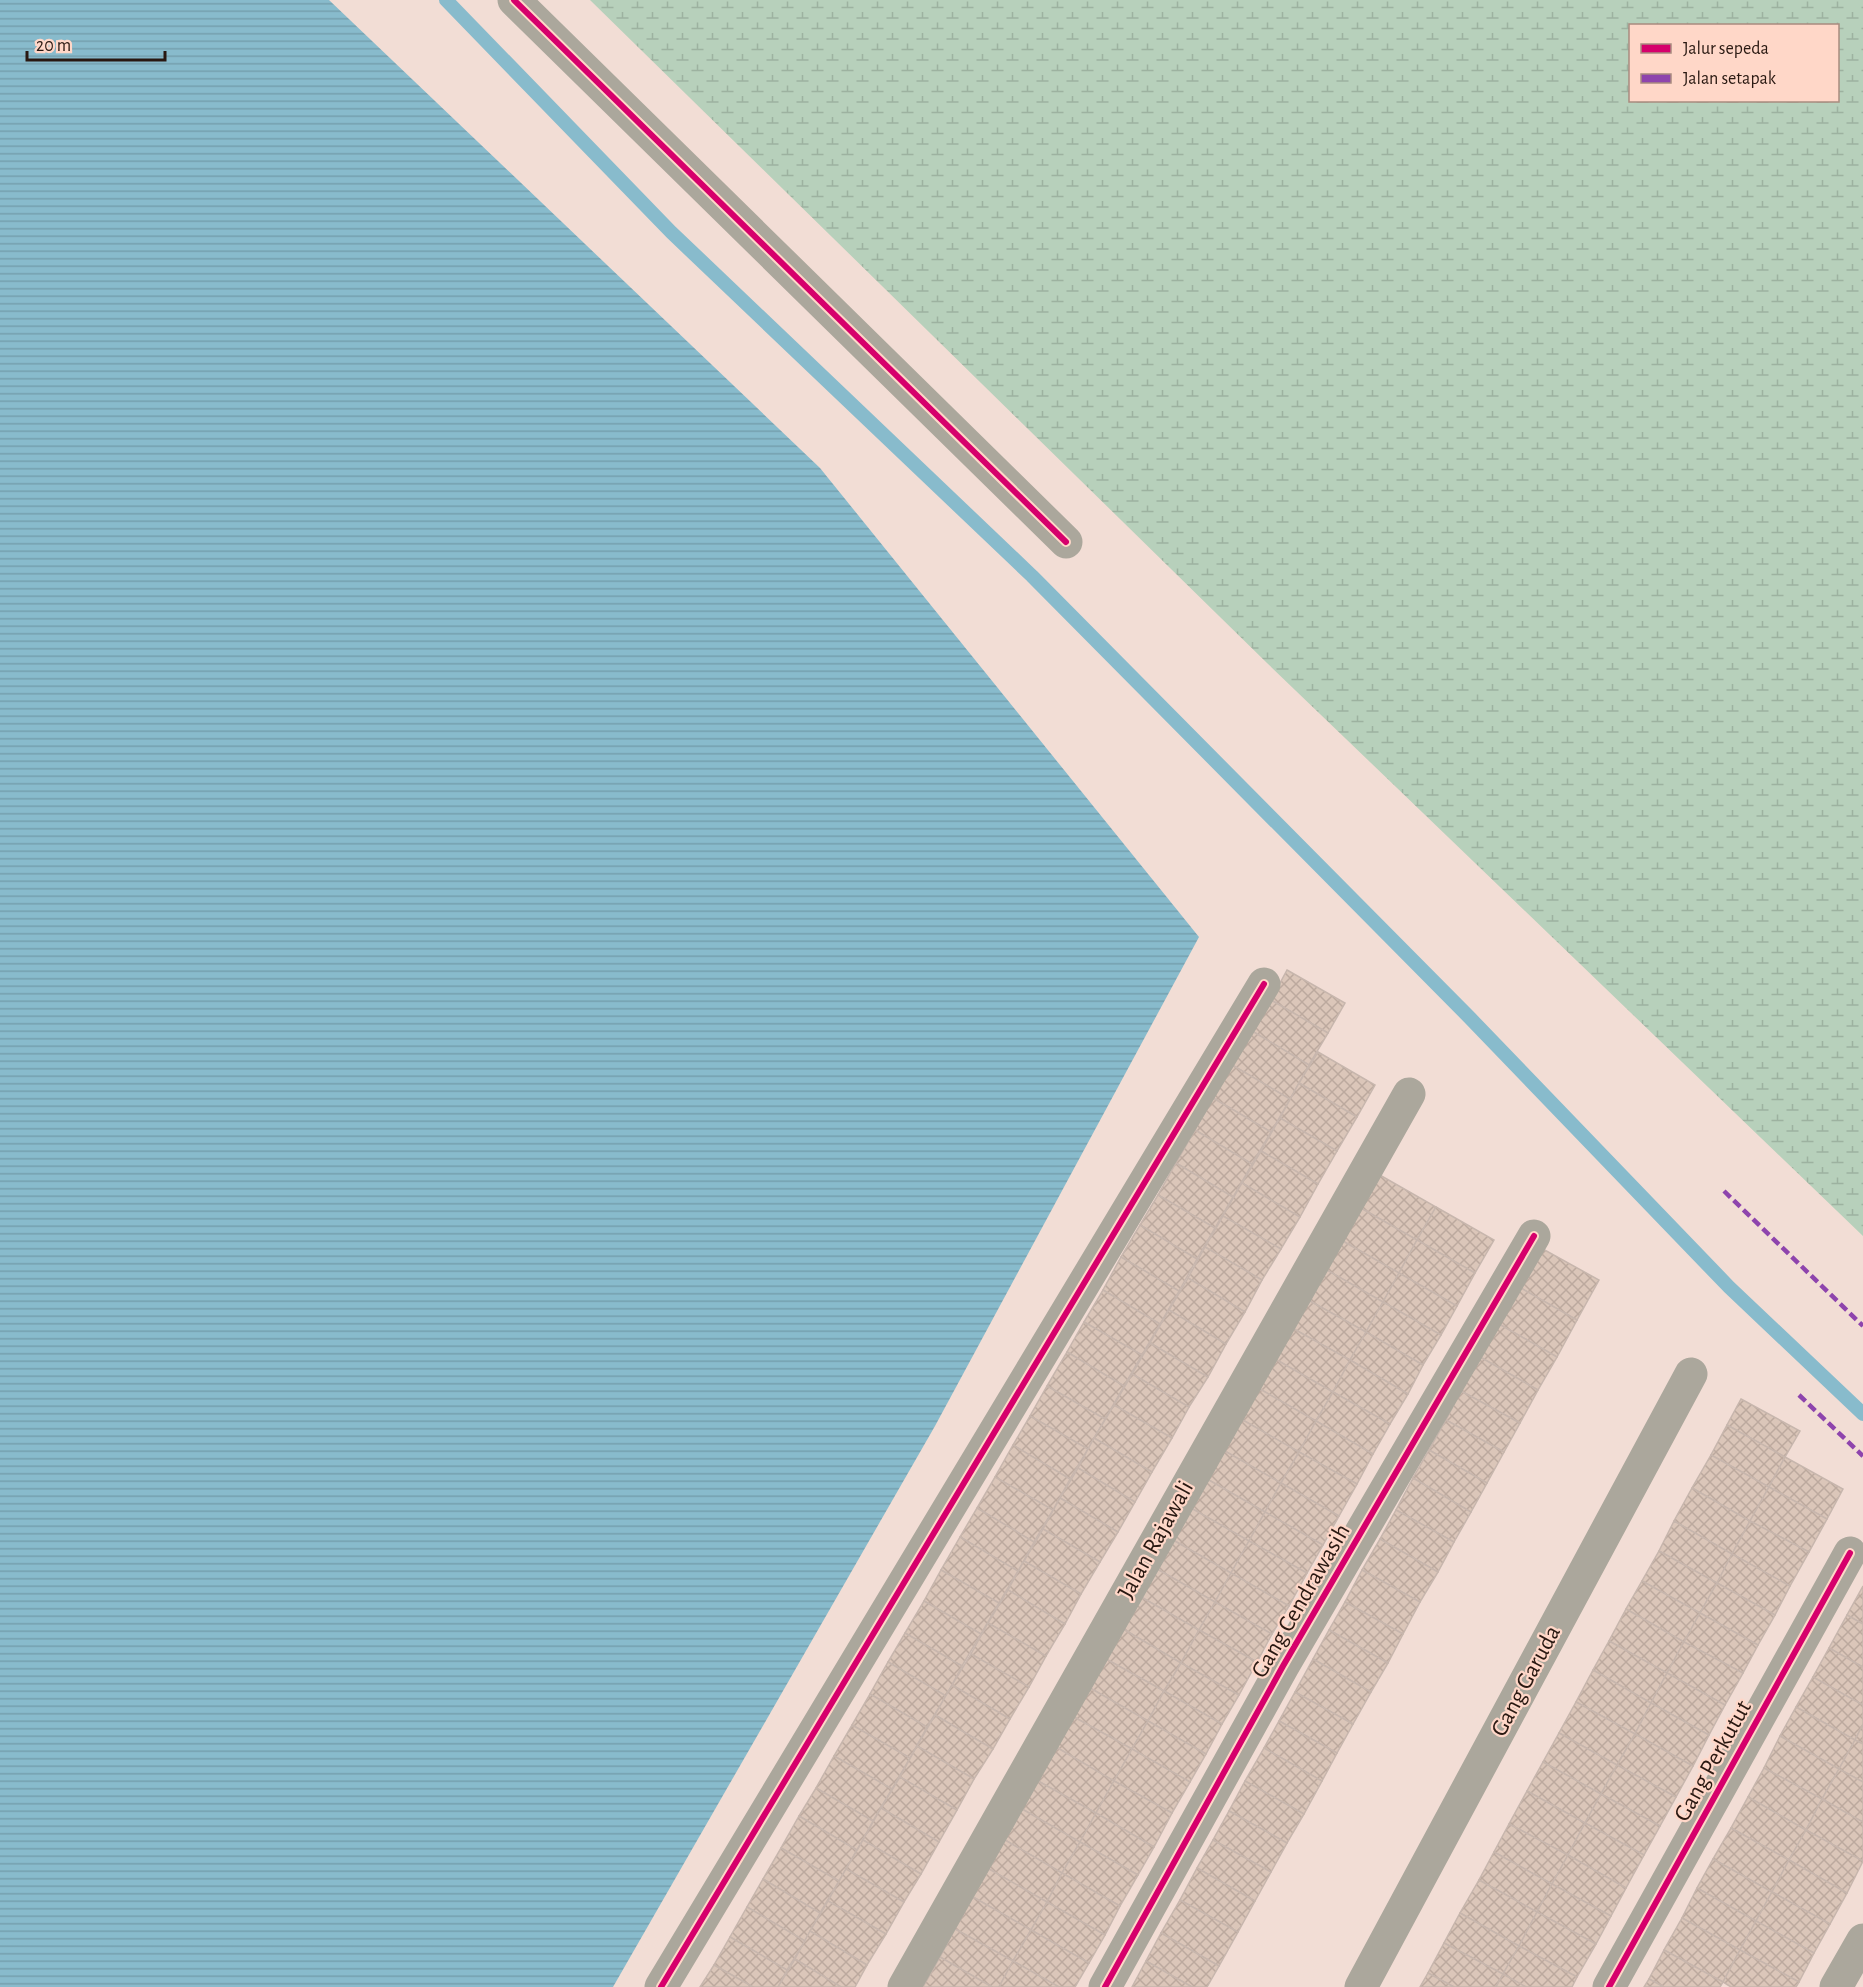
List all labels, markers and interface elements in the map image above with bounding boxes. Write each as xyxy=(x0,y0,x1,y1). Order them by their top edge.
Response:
scale bar xyxy=(27,24,165,62)
legend xyxy=(1629,24,1839,102)
text: 20 m xyxy=(36,37,71,55)
text: Jalur sepeda xyxy=(1683,40,1769,58)
text: Jalan setapak xyxy=(1683,70,1777,88)
street label: Jalan Rajawali xyxy=(1114,1477,1198,1603)
street label: Gang Cendrawasih xyxy=(1247,1520,1355,1682)
street label: Gang Garuda xyxy=(1487,1622,1565,1740)
street label: Gang Perkutut xyxy=(1670,1696,1756,1825)

